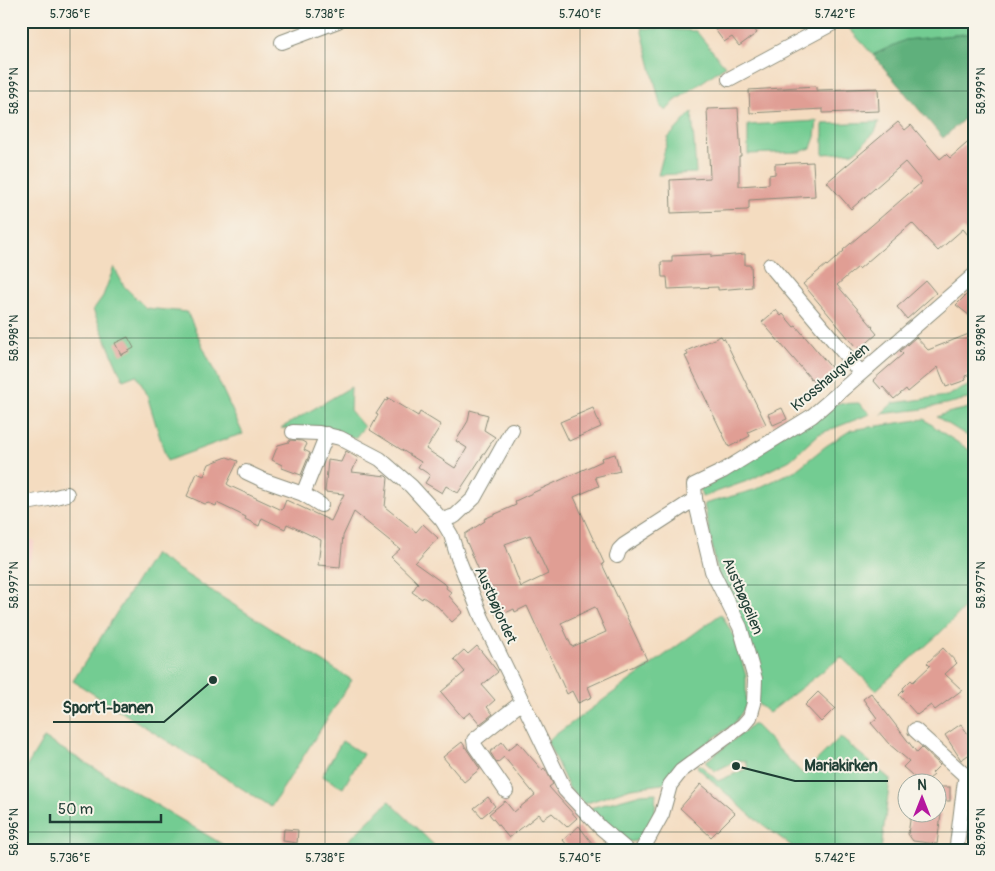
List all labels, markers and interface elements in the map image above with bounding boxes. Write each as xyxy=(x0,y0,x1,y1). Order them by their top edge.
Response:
text: 5.736°E xyxy=(50,7,90,22)
text: 5.738°E xyxy=(305,7,345,22)
text: 5.740°E xyxy=(559,7,601,22)
text: 5.742°E xyxy=(815,7,855,22)
text: 58.999°N xyxy=(7,67,22,115)
text: 58.999°N xyxy=(974,67,989,115)
text: 58.998°N xyxy=(7,315,22,361)
text: 58.998°N xyxy=(974,315,989,361)
street label: Krosshaugveien xyxy=(787,339,873,416)
street label: Austbøgeilen xyxy=(718,555,767,637)
text: 58.997°N xyxy=(7,561,22,609)
text: 58.997°N xyxy=(974,561,989,609)
street label: Austbøjordet xyxy=(470,564,521,648)
callout: Sport1-banen xyxy=(53,691,164,722)
text: Sport1-banen xyxy=(62,698,154,718)
callout: Mariakirken xyxy=(795,750,888,781)
text: Mariakirken xyxy=(804,756,878,776)
north arrow xyxy=(898,774,948,824)
text: N xyxy=(917,777,927,794)
scale bar xyxy=(50,791,161,823)
text: 50 m xyxy=(58,800,93,819)
text: 58.996°N xyxy=(7,808,22,856)
text: 58.996°N xyxy=(974,808,989,856)
text: 5.736°E xyxy=(50,851,90,866)
text: 5.738°E xyxy=(305,851,345,866)
text: 5.740°E xyxy=(559,851,601,866)
text: 5.742°E xyxy=(815,851,855,866)

